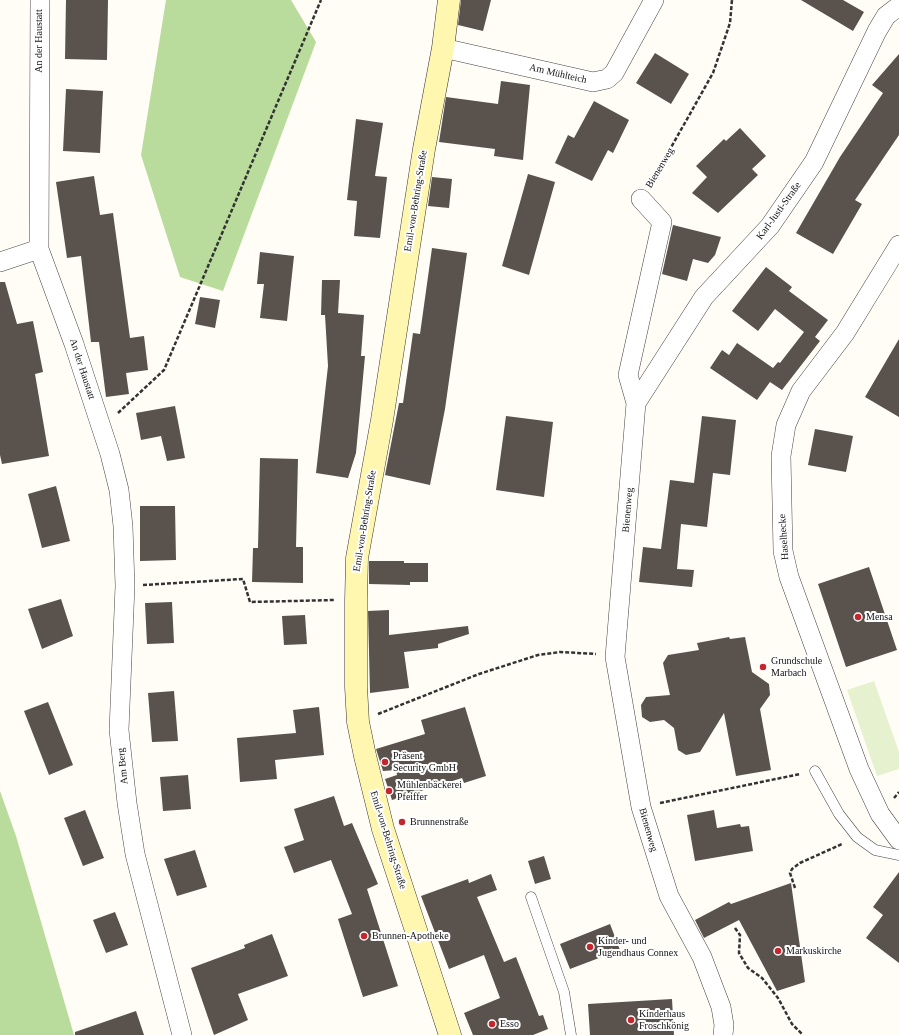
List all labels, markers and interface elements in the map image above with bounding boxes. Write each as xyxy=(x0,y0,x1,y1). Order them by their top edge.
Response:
street label: An der Haustatt xyxy=(33,9,45,73)
street label: Am Mühlteich xyxy=(528,62,588,86)
street label: Bienenweg xyxy=(643,146,677,190)
street label: Emil-von-Behring-Straße xyxy=(402,150,430,252)
street label: Karl-Justi-Straße xyxy=(754,180,804,242)
street label: An der Haustatt xyxy=(67,337,97,401)
street label: Emil-von-Behring-Straße xyxy=(351,470,379,572)
street label: Bienenweg xyxy=(620,487,636,533)
street label: Haselhecke xyxy=(776,514,792,560)
place label: Mensa xyxy=(866,611,893,623)
marker: Mensa xyxy=(853,612,863,622)
place label: Grundschule Marbach xyxy=(771,655,822,678)
marker: Grundschule Marbach xyxy=(758,662,768,672)
street label: Am Berg xyxy=(115,747,131,785)
place label: Präsent Security GmbH xyxy=(393,750,456,774)
marker: Präsent Security GmbH xyxy=(380,757,390,767)
place label: Mühlenbäckerei Pfeiffer xyxy=(397,779,462,802)
marker: Mühlenbäckerei Pfeiffer xyxy=(384,786,394,796)
street label: Emil-von-Behring-Straße xyxy=(367,789,409,891)
street label: Bienenweg xyxy=(636,807,660,853)
place label: Brunnenstraße xyxy=(410,816,468,828)
marker: Brunnenstraße xyxy=(397,817,407,827)
place label: Brunnen-Apotheke xyxy=(372,930,449,942)
marker: Brunnen-Apotheke xyxy=(359,931,369,941)
place label: Kinder- und Jugendhaus Connex xyxy=(598,935,678,958)
marker: Kinder- und Jugendhaus Connex xyxy=(585,942,595,952)
place label: Markuskirche xyxy=(786,945,842,957)
marker: Markuskirche xyxy=(773,946,783,956)
place label: Kinderhaus Froschkönig xyxy=(639,1008,689,1032)
marker: Kinderhaus Froschkönig xyxy=(626,1015,636,1025)
place label: Esso xyxy=(500,1018,519,1030)
marker: Esso xyxy=(487,1019,497,1029)

